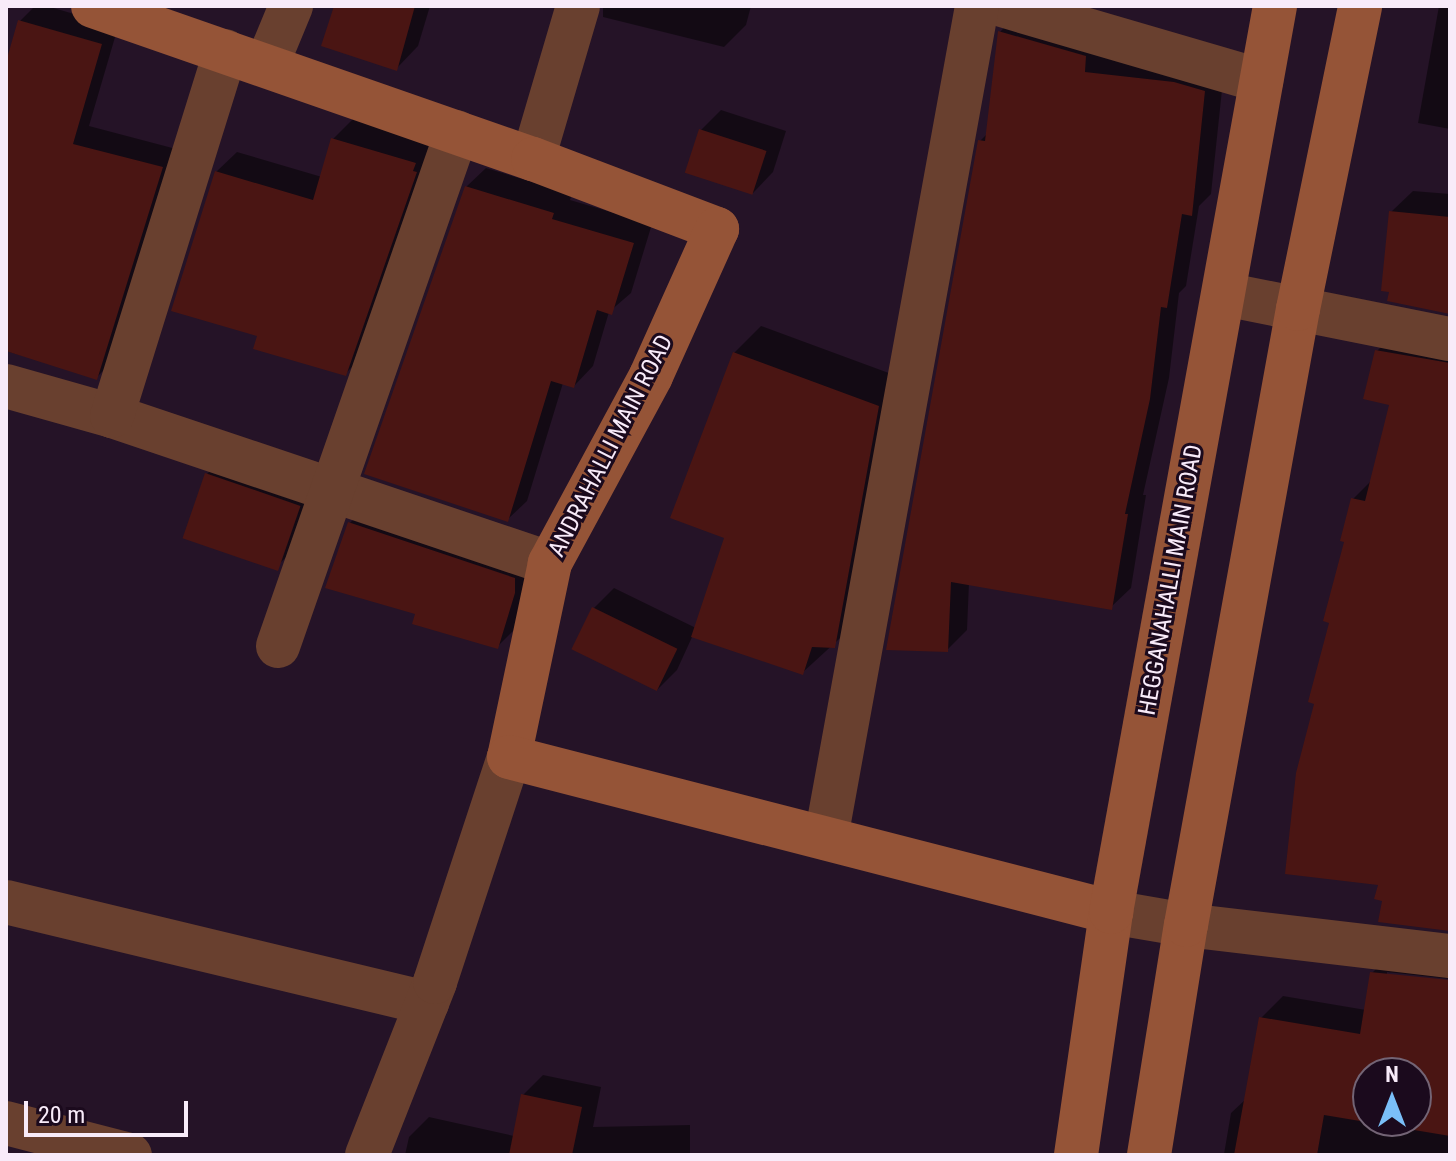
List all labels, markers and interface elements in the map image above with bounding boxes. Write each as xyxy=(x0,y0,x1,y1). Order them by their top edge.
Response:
street label: ANDRAHALLI MAIN ROAD xyxy=(542,330,680,562)
street label: HEGGANAHALLI MAIN ROAD xyxy=(1133,442,1209,718)
north arrow xyxy=(1352,1057,1432,1137)
text: N xyxy=(1385,1062,1399,1087)
scale bar xyxy=(28,1085,192,1135)
text: 20 m xyxy=(38,1101,85,1129)

